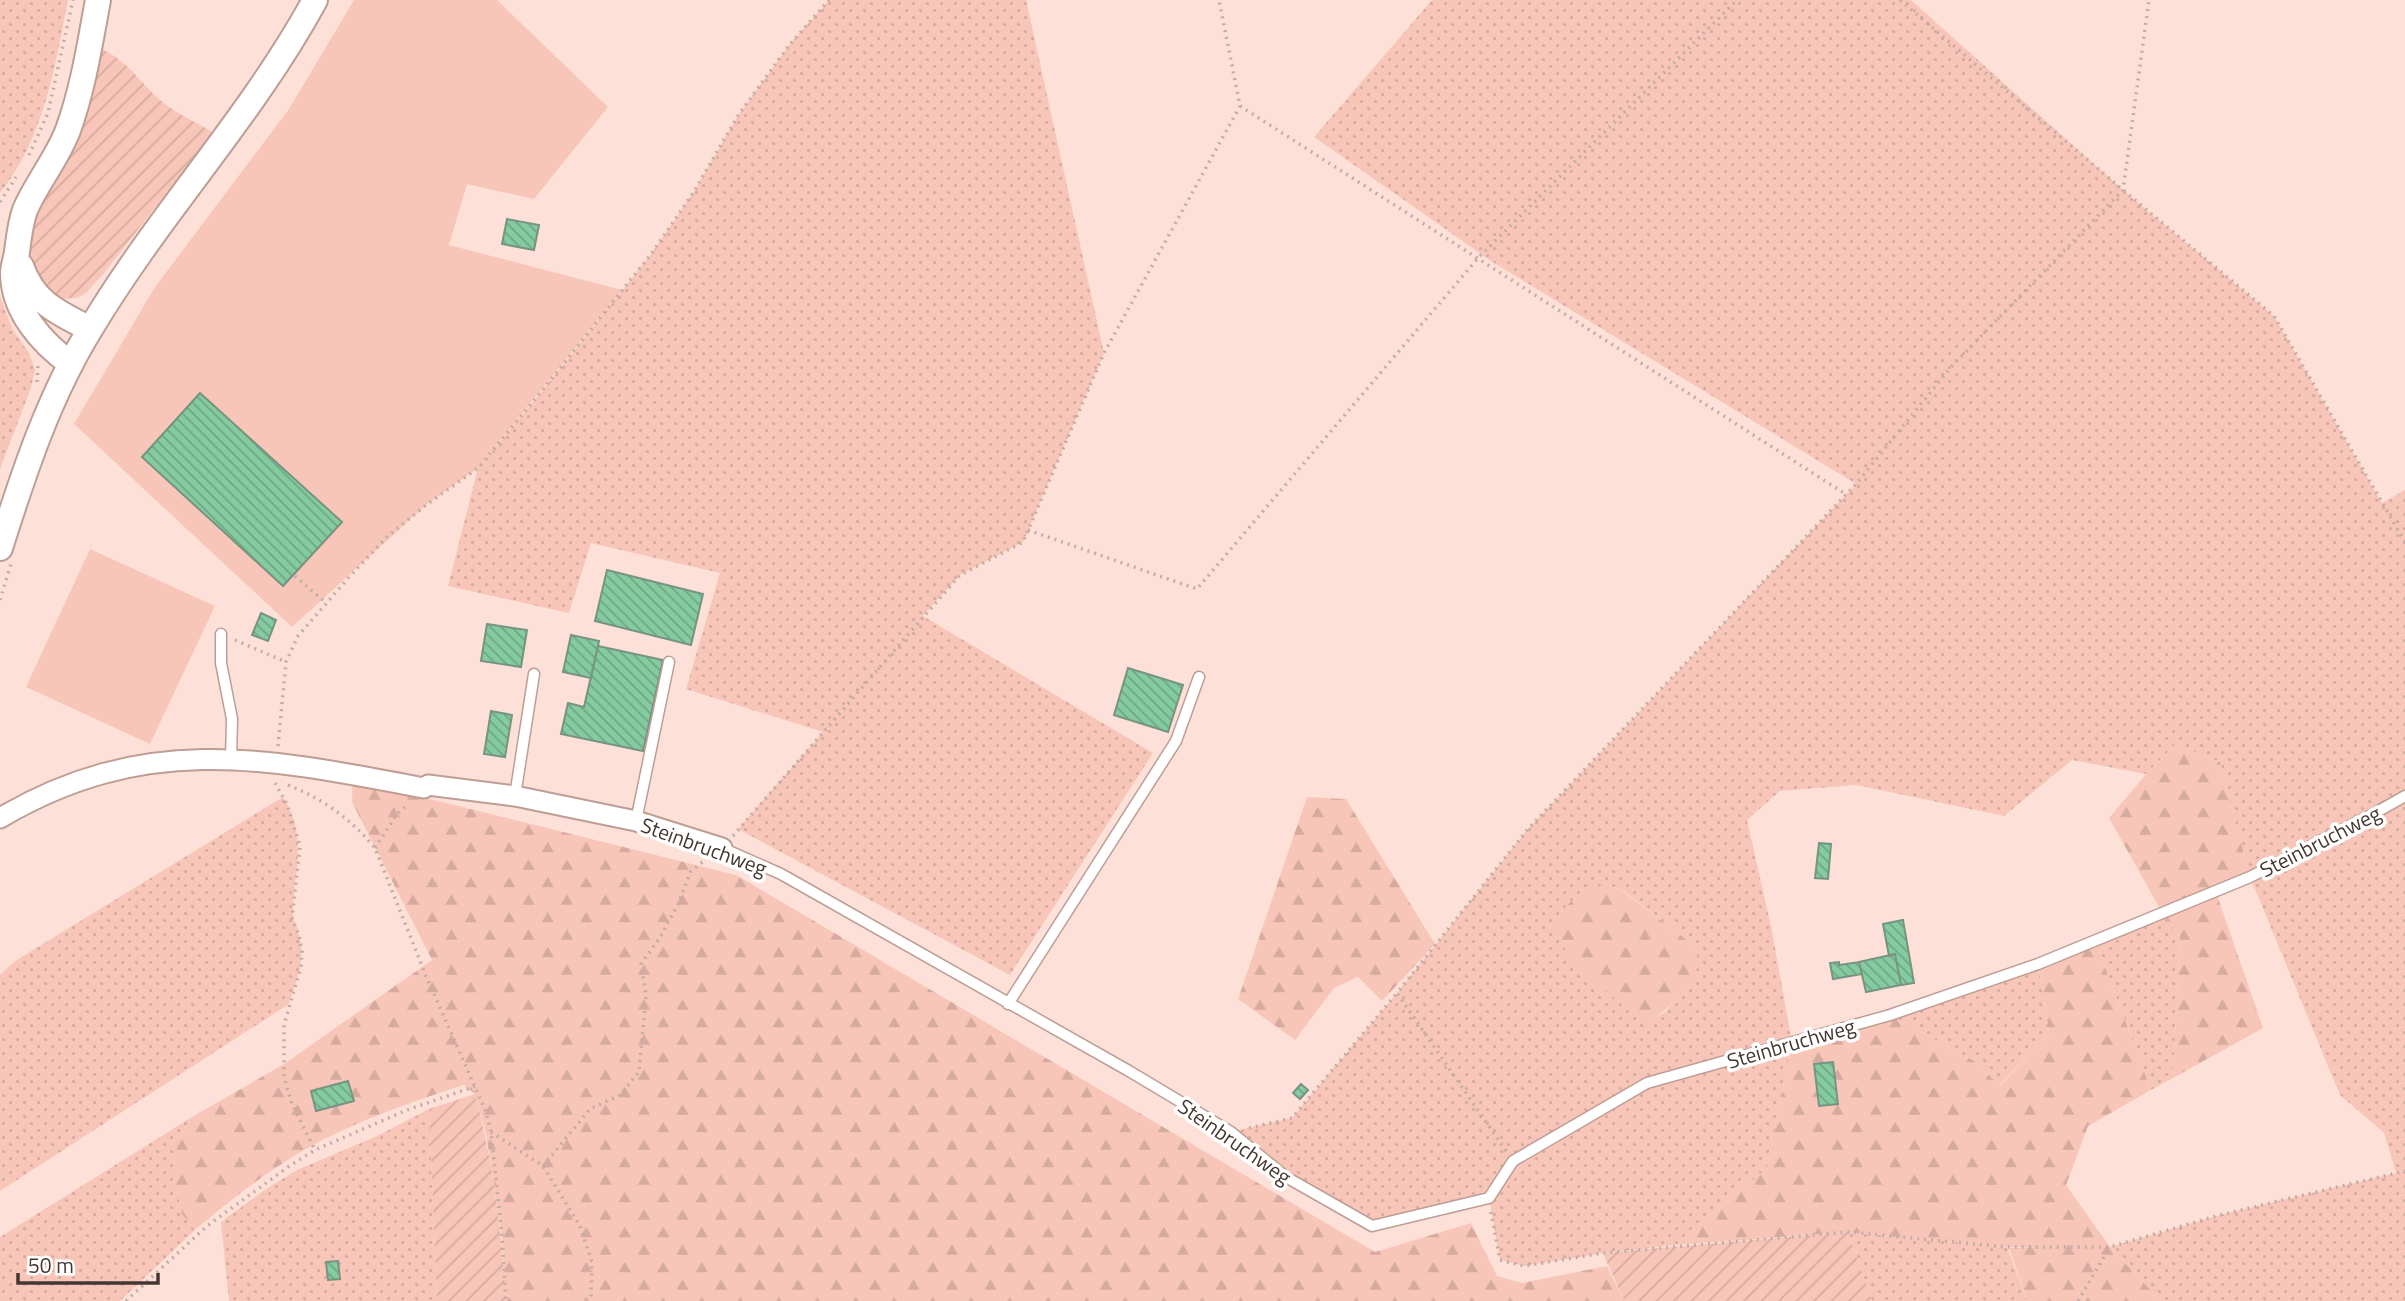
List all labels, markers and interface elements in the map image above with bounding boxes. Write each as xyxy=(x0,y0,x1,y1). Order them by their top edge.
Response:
street label: Steinbruchweg xyxy=(2254,797,2386,885)
street label: Steinbruchweg xyxy=(636,808,772,884)
street label: Steinbruchweg xyxy=(1723,1009,1859,1077)
street label: Steinbruchweg xyxy=(1172,1090,1298,1192)
scale bar xyxy=(18,1242,158,1286)
text: 50 m xyxy=(28,1249,74,1281)

